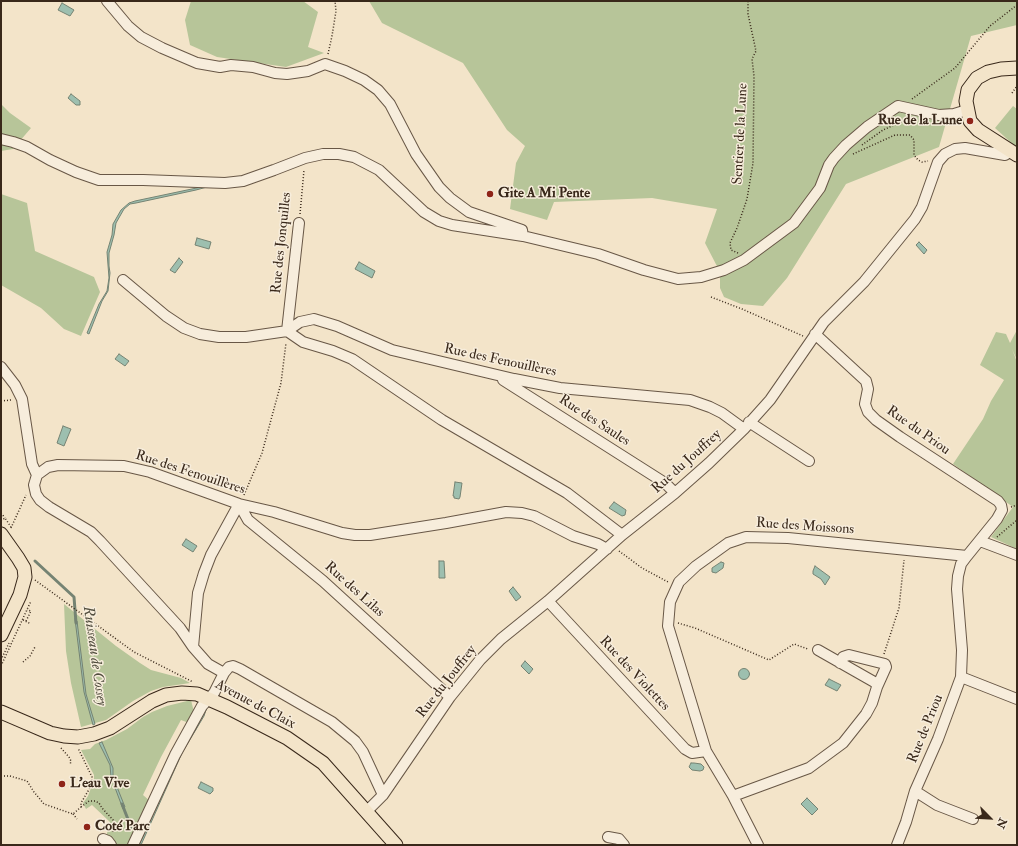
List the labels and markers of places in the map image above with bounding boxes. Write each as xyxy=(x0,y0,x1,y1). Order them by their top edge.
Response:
place label: Rue de la Lune xyxy=(878,113,962,129)
marker: Rue de la Lune xyxy=(965,116,975,126)
place label: Gite A Mi Pente xyxy=(498,186,590,202)
marker: Gite A Mi Pente xyxy=(485,189,495,199)
place label: L'eau Vive xyxy=(70,776,129,792)
marker: L'eau Vive xyxy=(57,779,67,789)
place label: Coté Parc xyxy=(95,819,150,835)
marker: Coté Parc xyxy=(82,822,92,832)

